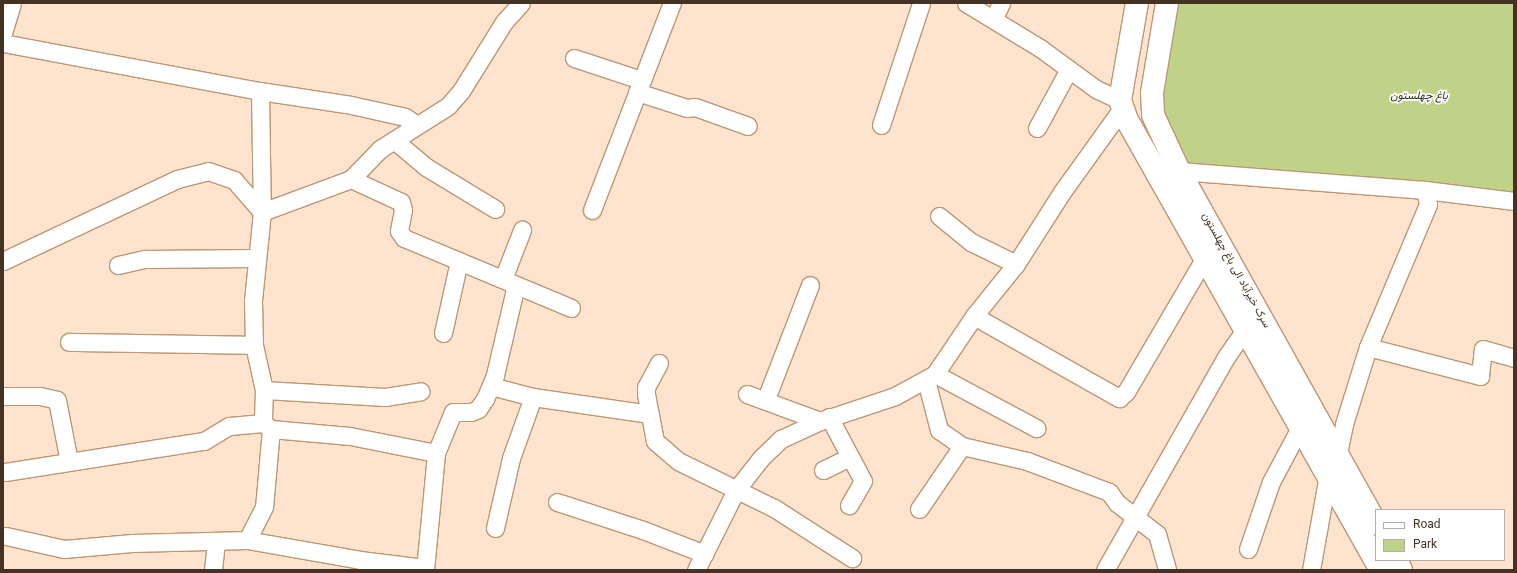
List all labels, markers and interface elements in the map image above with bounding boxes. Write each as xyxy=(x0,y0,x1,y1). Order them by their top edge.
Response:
park label: باغ چهلستون xyxy=(1390,90,1448,104)
street label: سرک خیرآباد الی باغ چهلستون xyxy=(1198,211,1272,331)
legend xyxy=(1375,509,1505,561)
text: Road xyxy=(1413,516,1441,534)
text: Park xyxy=(1413,536,1437,554)

